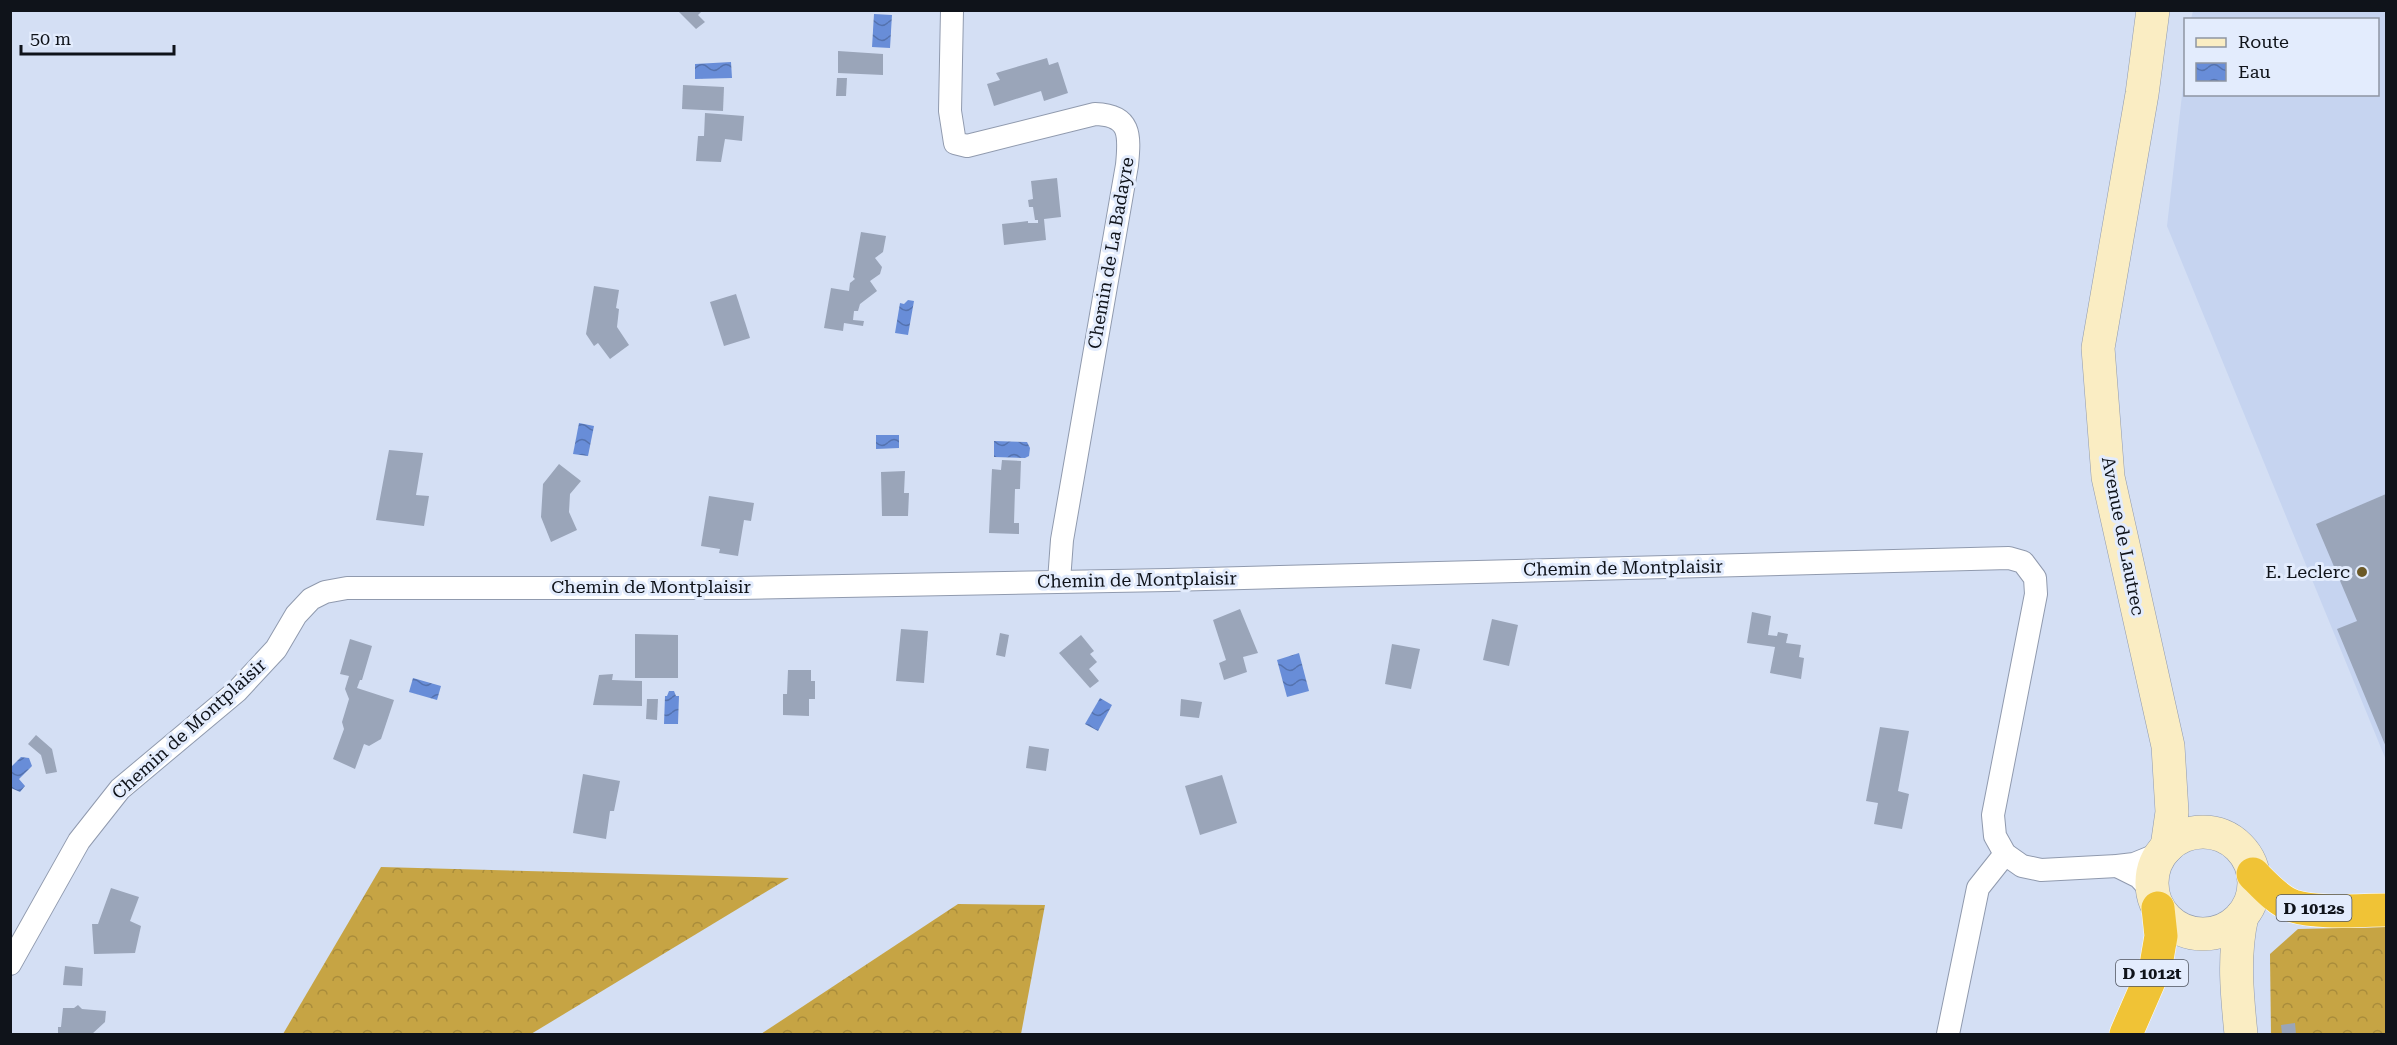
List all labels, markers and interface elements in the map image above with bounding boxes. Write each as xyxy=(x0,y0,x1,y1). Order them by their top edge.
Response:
scale bar xyxy=(21,18,174,56)
legend xyxy=(2184,18,2379,96)
text: 50 m xyxy=(30,28,71,49)
text: Route xyxy=(2238,31,2289,52)
text: Eau xyxy=(2238,61,2271,82)
street label: Chemin de La Badayre xyxy=(1083,155,1138,350)
street label: Avenue de Lautrec xyxy=(2098,455,2149,617)
street label: Chemin de Montplaisir xyxy=(1523,555,1723,580)
place label: E. Leclerc xyxy=(2265,561,2350,582)
marker: E. Leclerc xyxy=(2355,565,2369,579)
street label: Chemin de Montplaisir xyxy=(1037,567,1237,592)
street label: Chemin de Montplaisir xyxy=(551,576,751,597)
street label: Chemin de Montplaisir xyxy=(107,654,270,803)
road number: D 1012s xyxy=(2276,895,2352,921)
road number: D 1012t xyxy=(2116,960,2188,986)

